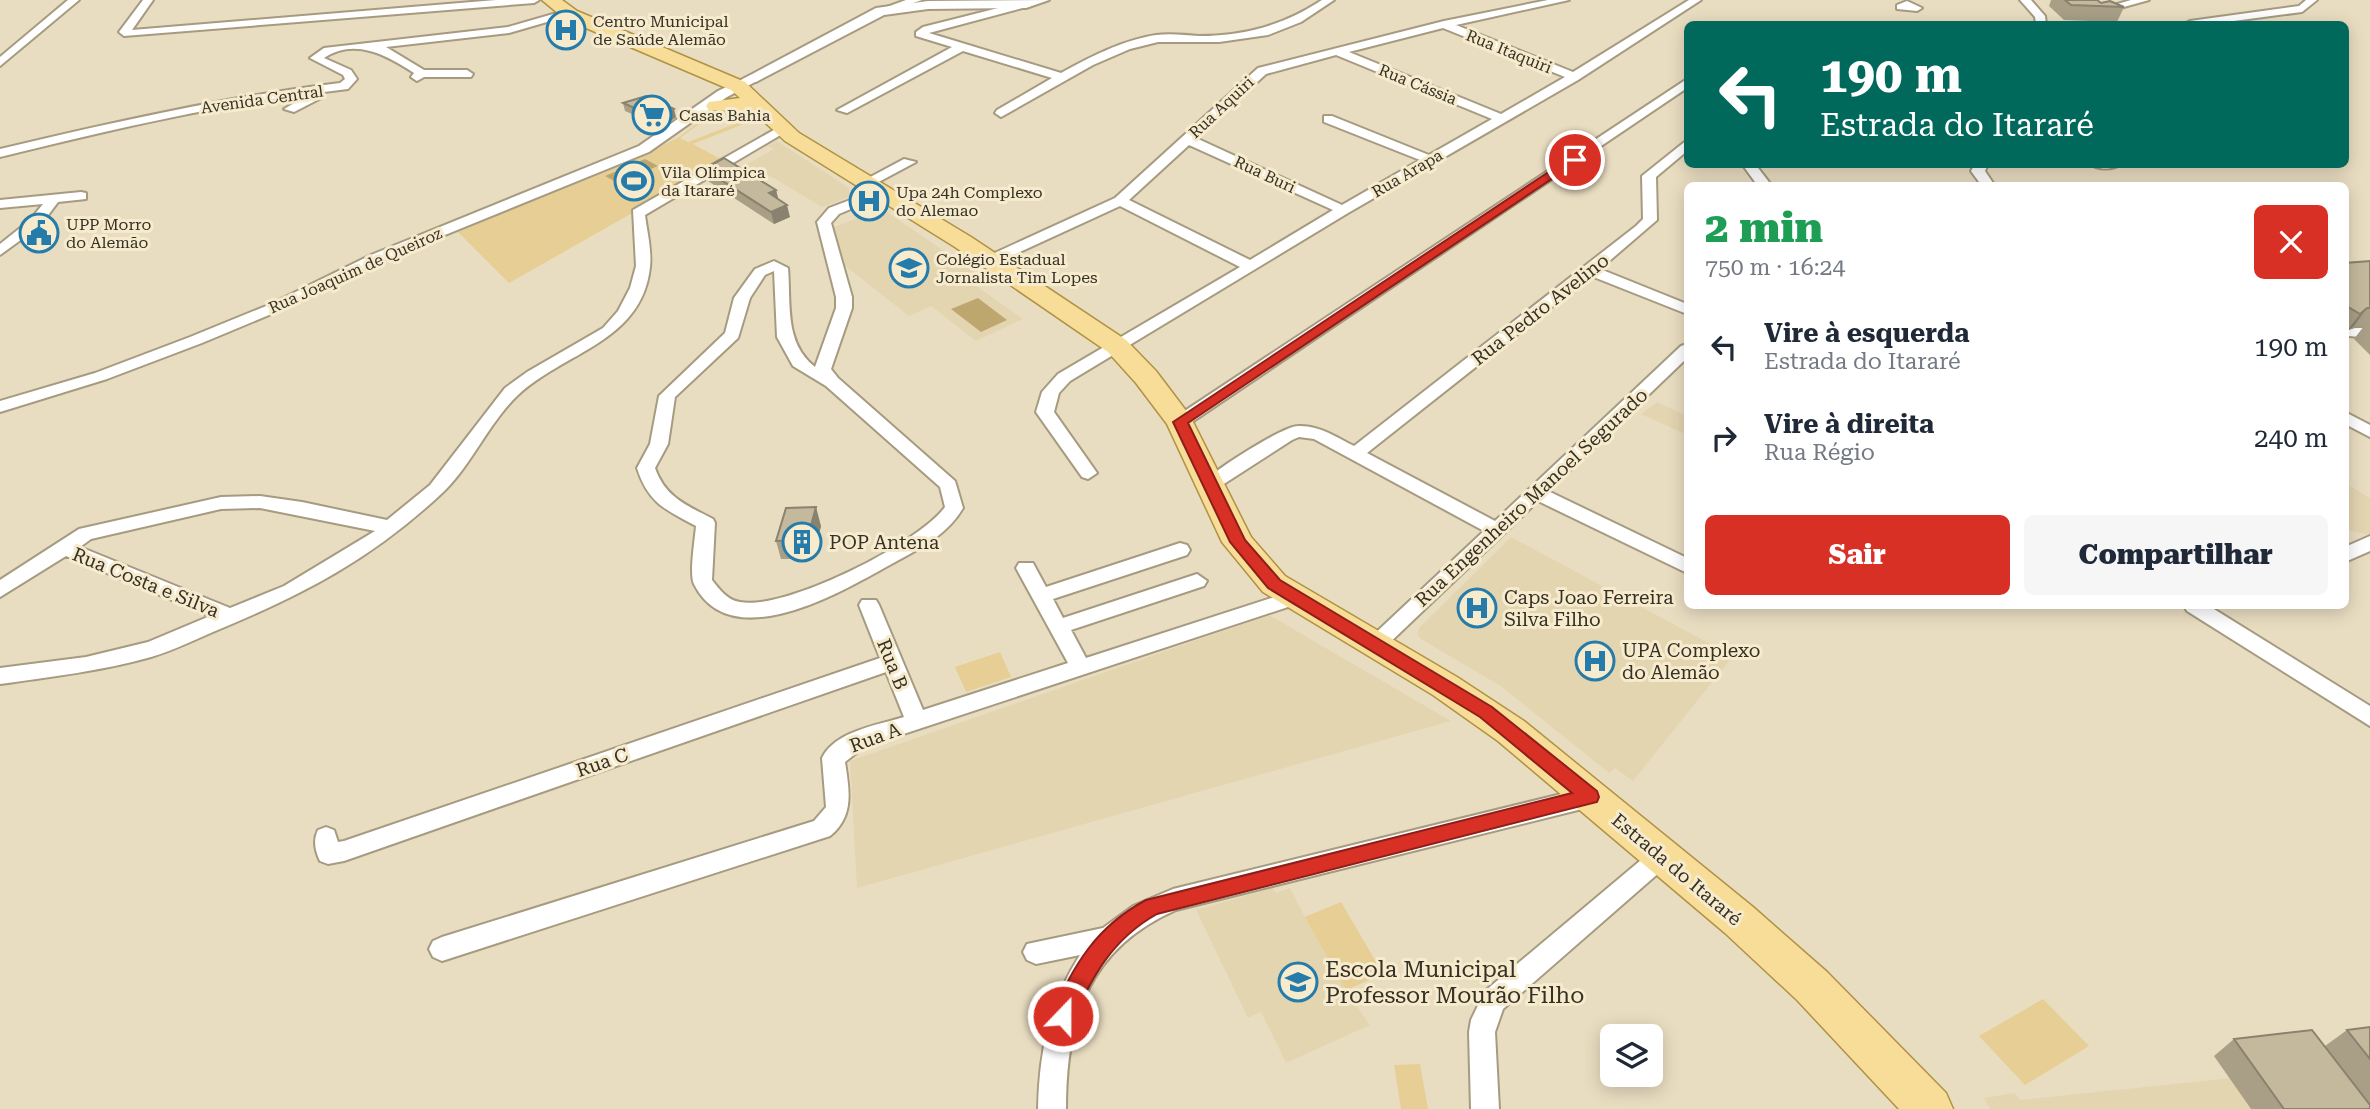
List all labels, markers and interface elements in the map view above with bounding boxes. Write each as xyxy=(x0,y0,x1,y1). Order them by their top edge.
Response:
hospital icon: Centro Municipal de Saúde Alemão xyxy=(545,9,587,51)
place label: Centro Municipal de Saúde Alemão xyxy=(593,12,729,49)
street label: Rua Itaquiri xyxy=(1463,26,1554,77)
text: 190 m xyxy=(1820,47,1962,104)
icon: left xyxy=(1705,49,1796,140)
street label: Rua Cássia xyxy=(1376,60,1460,109)
street label: Rua Aquiri xyxy=(1185,73,1258,142)
street label: Avenida Central xyxy=(200,81,325,117)
supermarket icon: Casas Bahia xyxy=(631,94,673,136)
place label: Casas Bahia xyxy=(679,106,771,125)
text: Estrada do Itararé xyxy=(1820,106,2094,144)
pin xyxy=(1545,130,1605,190)
icon: arrive xyxy=(1556,141,1594,179)
street label: Rua Arapa xyxy=(1368,145,1446,201)
street label: Rua Buri xyxy=(1231,152,1299,197)
sports icon: Vila Olímpica da Itararé xyxy=(613,160,655,202)
place label: Vila Olímpica da Itararé xyxy=(661,163,766,200)
hospital icon: Upa 24h Complexo do Alemao xyxy=(848,180,890,222)
place label: Upa 24h Complexo do Alemao xyxy=(896,183,1043,220)
text: 2 min xyxy=(1705,203,1823,252)
button: close xyxy=(2254,205,2328,279)
public building icon: UPP Morro do Alemão xyxy=(18,212,60,254)
place label: UPP Morro do Alemão xyxy=(66,215,151,252)
street label: Rua Joaquim de Queiroz xyxy=(266,223,445,317)
school or university icon: Colégio Estadual Jornalista Tim Lopes xyxy=(888,247,930,289)
street label: Rua Pedro Avelino xyxy=(1467,249,1614,370)
place label: Colégio Estadual Jornalista Tim Lopes xyxy=(936,250,1098,287)
text: 750 m · 16:24 xyxy=(1705,254,1845,281)
text: Vire à esquerda xyxy=(1764,318,1969,348)
icon: left xyxy=(1705,328,1743,366)
text: 190 m xyxy=(2254,332,2328,362)
text: Estrada do Itararé xyxy=(1764,348,1961,375)
street label: Rua Engenheiro Manoel Segurado xyxy=(1410,383,1652,611)
text: Vire à direita xyxy=(1764,409,1934,439)
icon: right xyxy=(1705,419,1743,457)
text: 240 m xyxy=(2254,423,2328,453)
text: Rua Régio xyxy=(1764,439,1875,466)
button: Sair xyxy=(1705,515,2010,595)
button: Compartilhar xyxy=(2024,515,2328,595)
building icon: POP Antena xyxy=(781,521,823,563)
place label: POP Antena xyxy=(829,531,940,554)
street label: Rua Costa e Silva xyxy=(69,543,223,623)
place label: Caps Joao Ferreira Silva Filho xyxy=(1504,586,1674,631)
hospital icon: Caps Joao Ferreira Silva Filho xyxy=(1456,587,1498,629)
street label: Rua B xyxy=(872,636,913,693)
place label: UPA Complexo do Alemão xyxy=(1622,639,1760,684)
hospital icon: UPA Complexo do Alemão xyxy=(1574,640,1616,682)
street label: Rua A xyxy=(846,717,905,757)
street label: Rua C xyxy=(573,743,631,782)
street label: Estrada do Itararé xyxy=(1607,808,1746,930)
place label: Escola Municipal Professor Mourão Filho xyxy=(1325,956,1584,1009)
school or university icon: Escola Municipal Professor Mourão Filho xyxy=(1277,961,1319,1003)
position arrow xyxy=(1026,979,1100,1053)
map controls xyxy=(1600,1024,1663,1087)
button: layers xyxy=(1600,1024,1663,1087)

